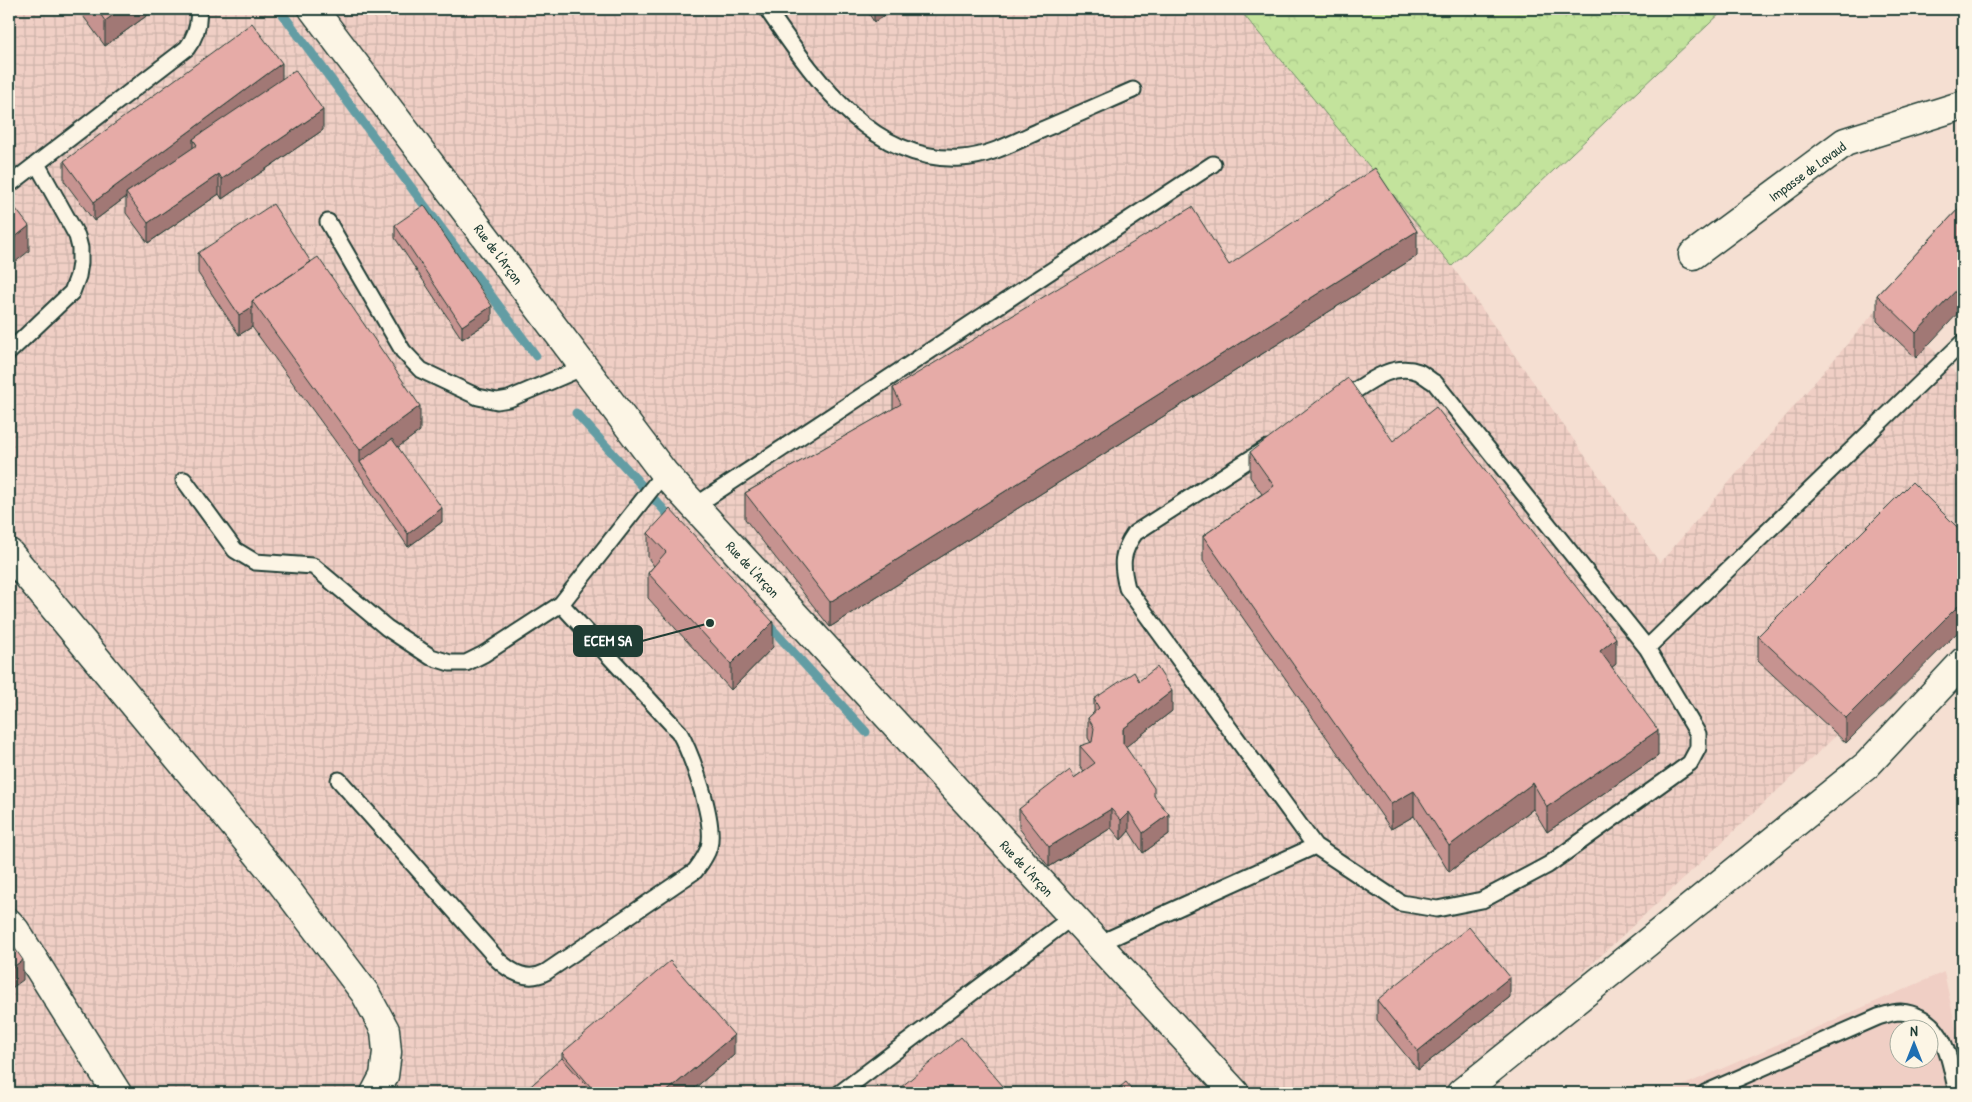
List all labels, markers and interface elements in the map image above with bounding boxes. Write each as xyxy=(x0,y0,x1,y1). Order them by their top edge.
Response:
street label: Impasse de Lavaud xyxy=(1765,136,1850,206)
street label: Rue de l'Arçon xyxy=(470,220,528,288)
street label: Rue de l'Arçon xyxy=(722,537,784,601)
callout: ECEM SA xyxy=(574,626,642,656)
text: ECEM SA xyxy=(584,630,633,651)
street label: Rue de l'Arçon xyxy=(996,836,1058,900)
north arrow xyxy=(1890,1020,1940,1070)
text: N xyxy=(1910,1021,1918,1040)

